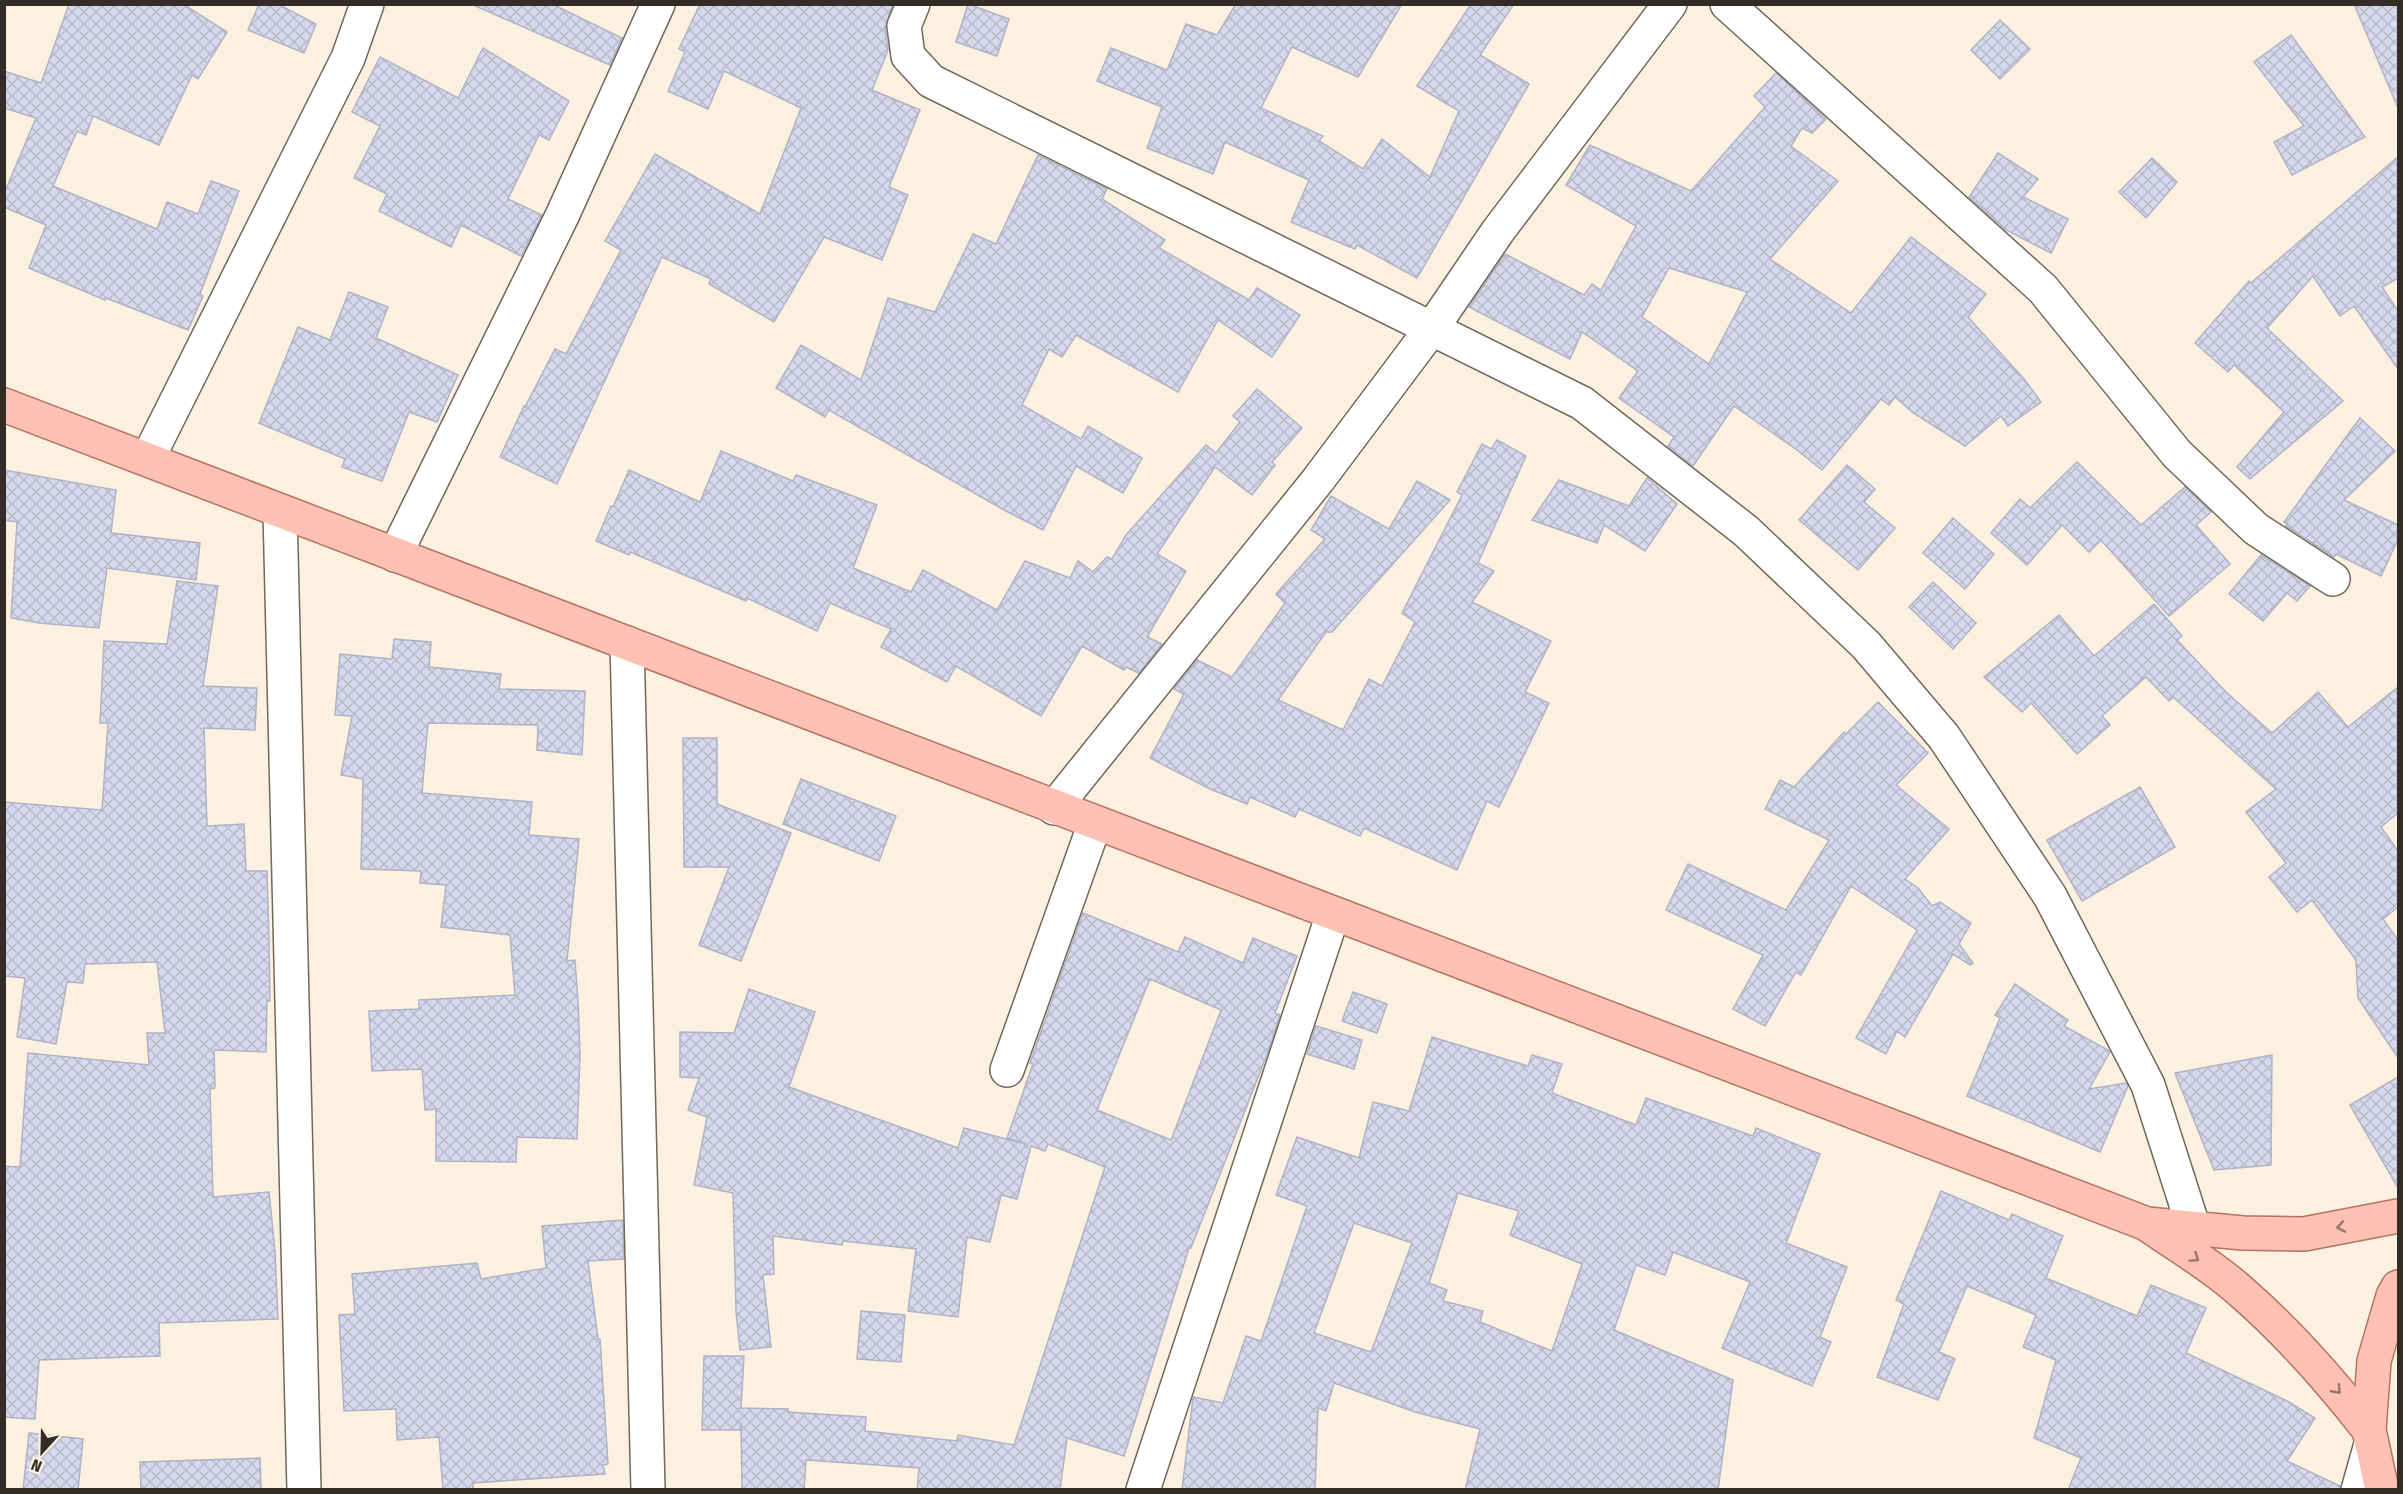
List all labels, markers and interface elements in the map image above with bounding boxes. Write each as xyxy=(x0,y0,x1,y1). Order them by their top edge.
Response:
one-way arrow xyxy=(2336,1220,2346,1233)
one-way arrow xyxy=(2188,1251,2199,1262)
one-way arrow xyxy=(2330,1383,2341,1394)
north arrow xyxy=(12,1422,72,1482)
text: N xyxy=(29,1455,45,1476)

